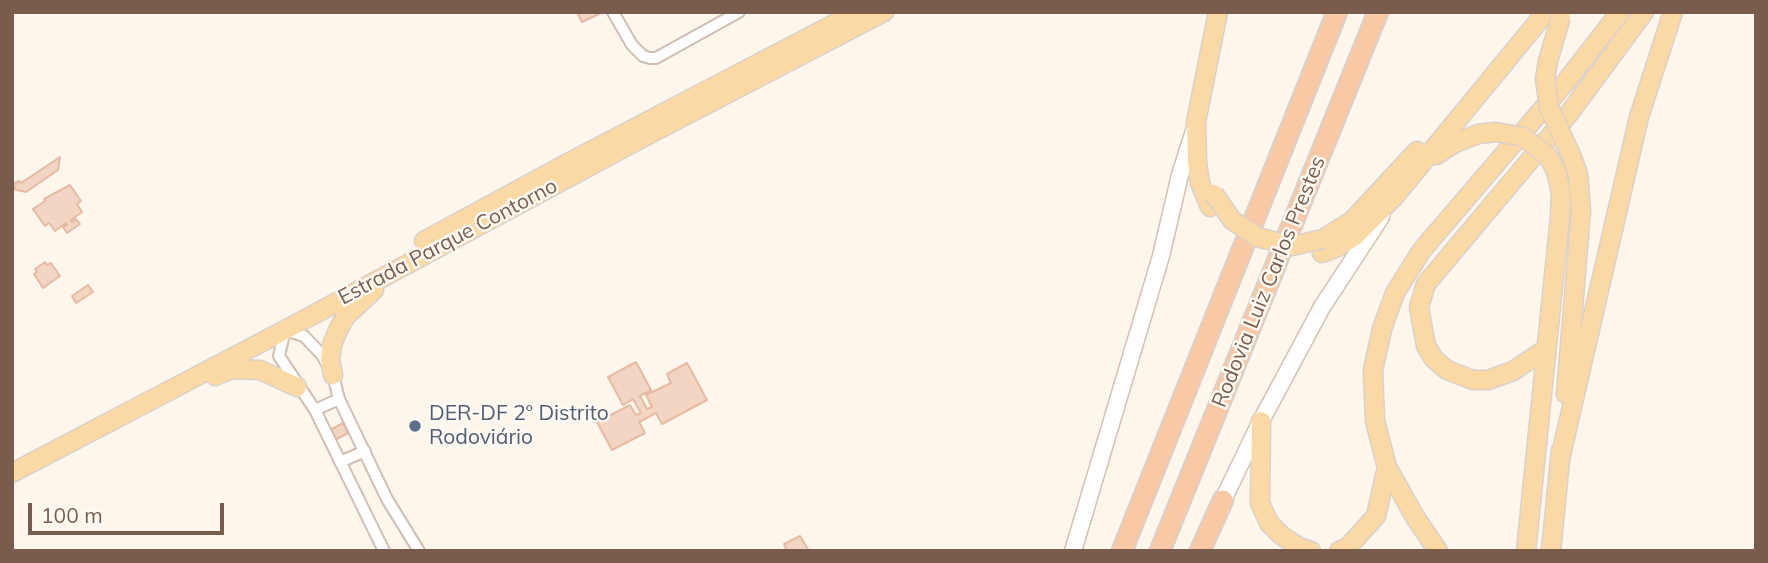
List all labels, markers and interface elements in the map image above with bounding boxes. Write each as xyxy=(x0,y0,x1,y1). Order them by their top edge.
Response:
street label: Rodovia Luiz Carlos Prestes xyxy=(1207,153,1331,411)
street label: Estrada Parque Contorno xyxy=(334,173,562,311)
place label: DER-DF 2º Distrito Rodoviário xyxy=(429,401,609,451)
marker: DER-DF 2º Distrito Rodoviário xyxy=(407,418,423,434)
scale bar xyxy=(32,490,228,534)
text: 100 m xyxy=(41,502,103,528)

